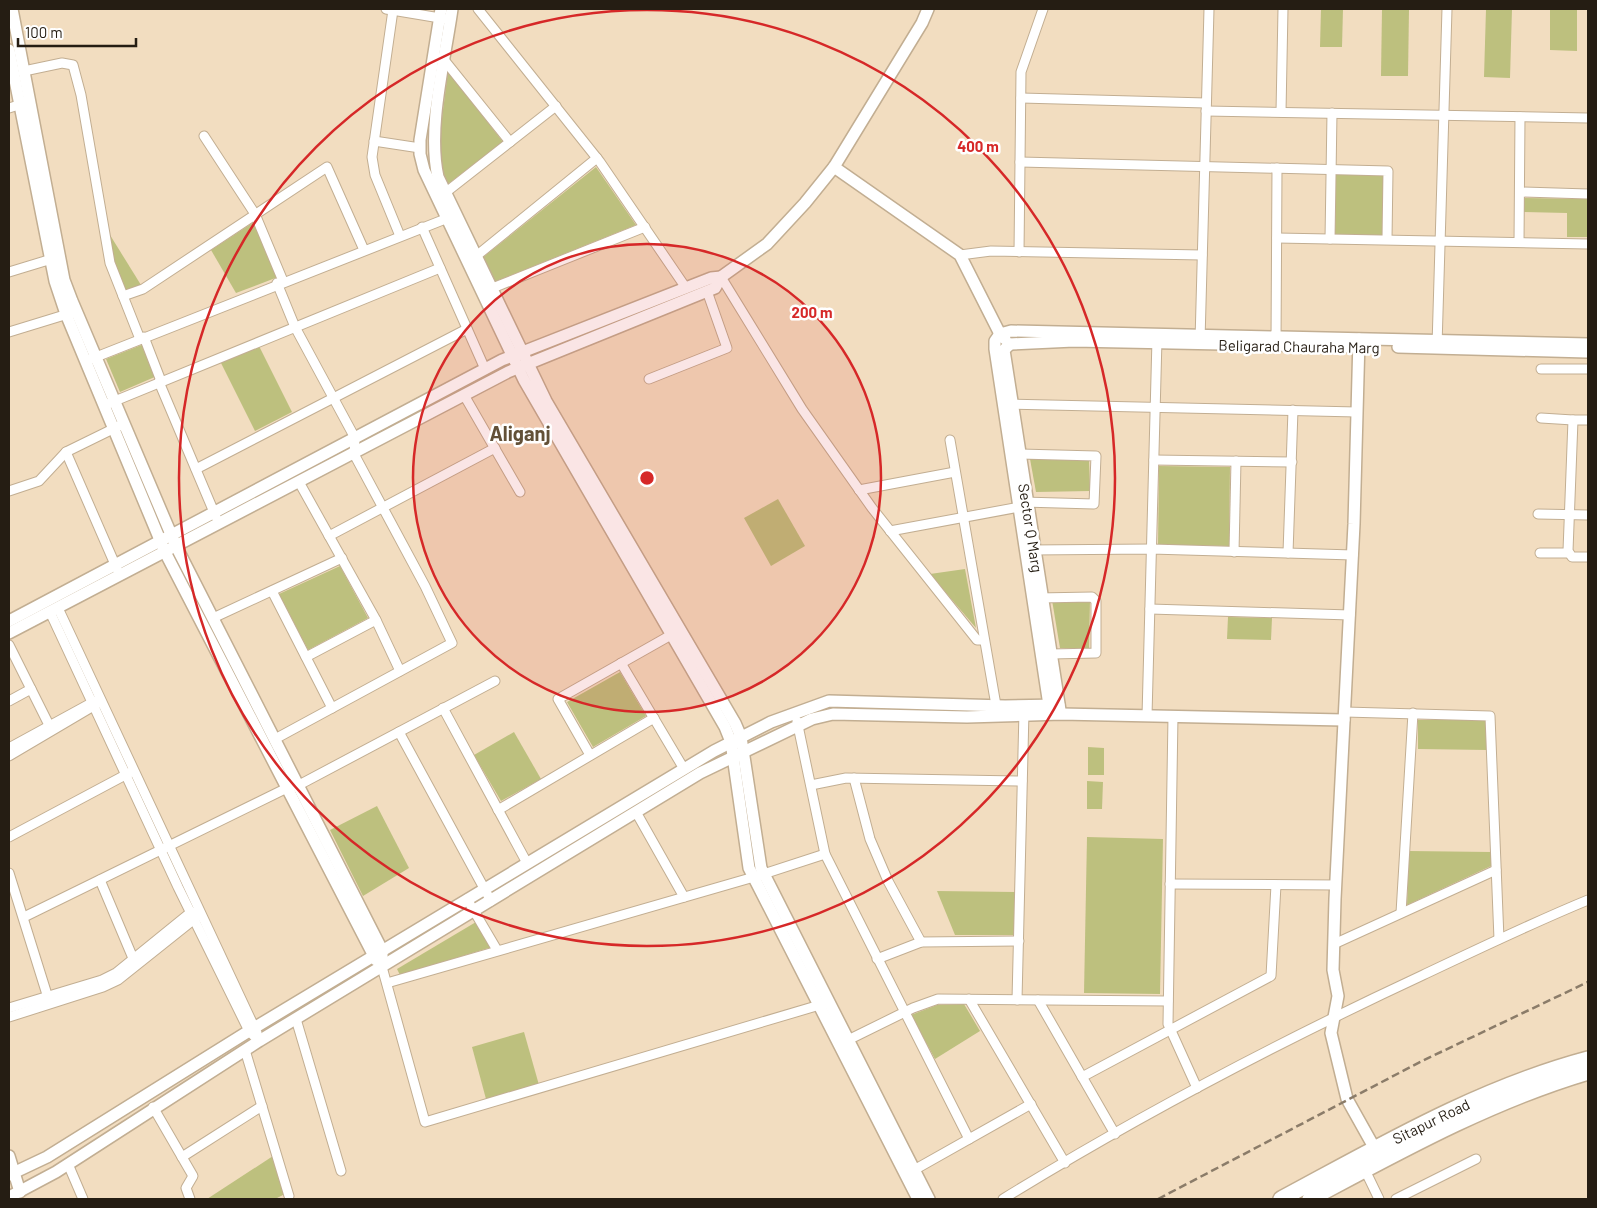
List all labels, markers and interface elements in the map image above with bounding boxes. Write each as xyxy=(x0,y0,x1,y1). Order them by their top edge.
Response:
scale bar xyxy=(18,15,135,47)
text: 100 m xyxy=(25,23,63,41)
text: 400 m xyxy=(957,137,999,155)
text: 200 m xyxy=(791,303,833,321)
street label: Beligarad Chauraha Marg xyxy=(1218,336,1380,356)
district label: Aliganj xyxy=(489,421,551,445)
centre of rings xyxy=(638,469,656,487)
street label: Sector Q Marg xyxy=(1015,482,1047,574)
street label: Sitapur Road xyxy=(1389,1095,1473,1147)

